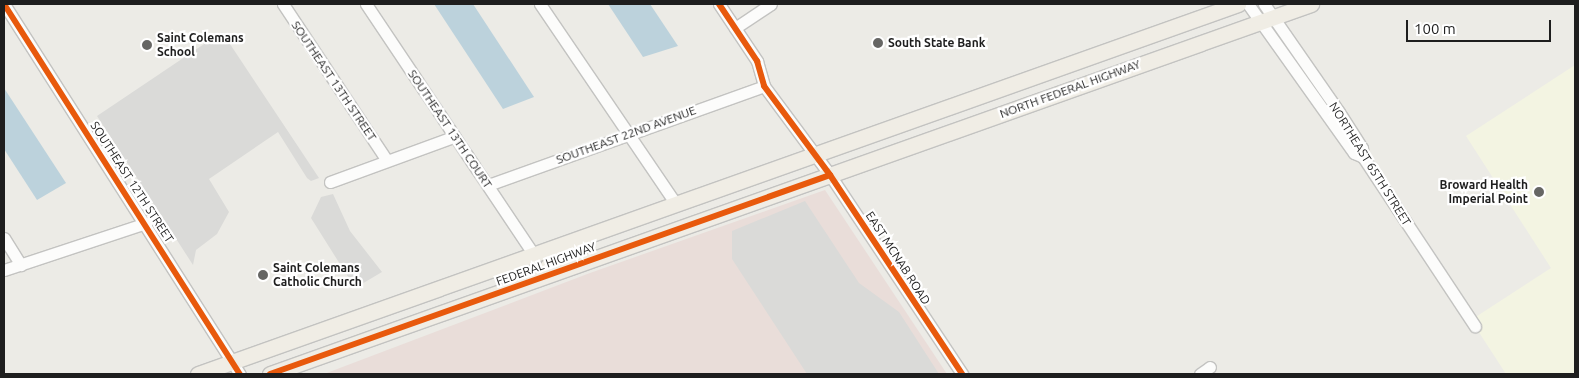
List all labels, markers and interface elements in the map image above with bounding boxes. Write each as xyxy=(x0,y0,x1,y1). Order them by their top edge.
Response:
scale bar xyxy=(1409,10,1554,42)
street label: SOUTHEAST 13TH STREET xyxy=(289,18,379,144)
text: 100 m xyxy=(1414,20,1456,37)
place label: Saint Colemans School xyxy=(157,31,244,59)
place label: South State Bank xyxy=(888,36,985,50)
marker: South State Bank xyxy=(872,37,884,49)
marker: Saint Colemans School xyxy=(141,39,153,51)
street label: NORTH FEDERAL HIGHWAY xyxy=(998,57,1142,121)
street label: SOUTHEAST 13TH COURT xyxy=(405,67,495,191)
street label: NORTHEAST 65TH STREET xyxy=(1326,100,1414,228)
street label: SOUTHEAST 22ND AVENUE xyxy=(554,103,698,167)
street label: SOUTHEAST 12TH STREET xyxy=(87,119,177,245)
place label: Broward Health Imperial Point xyxy=(1439,178,1528,206)
marker: Broward Health Imperial Point xyxy=(1532,185,1546,199)
street label: EAST MCNAB ROAD xyxy=(863,209,933,307)
street label: FEDERAL HIGHWAY xyxy=(494,239,598,289)
place label: Saint Colemans Catholic Church xyxy=(273,261,362,289)
marker: Saint Colemans Catholic Church xyxy=(257,269,269,281)

